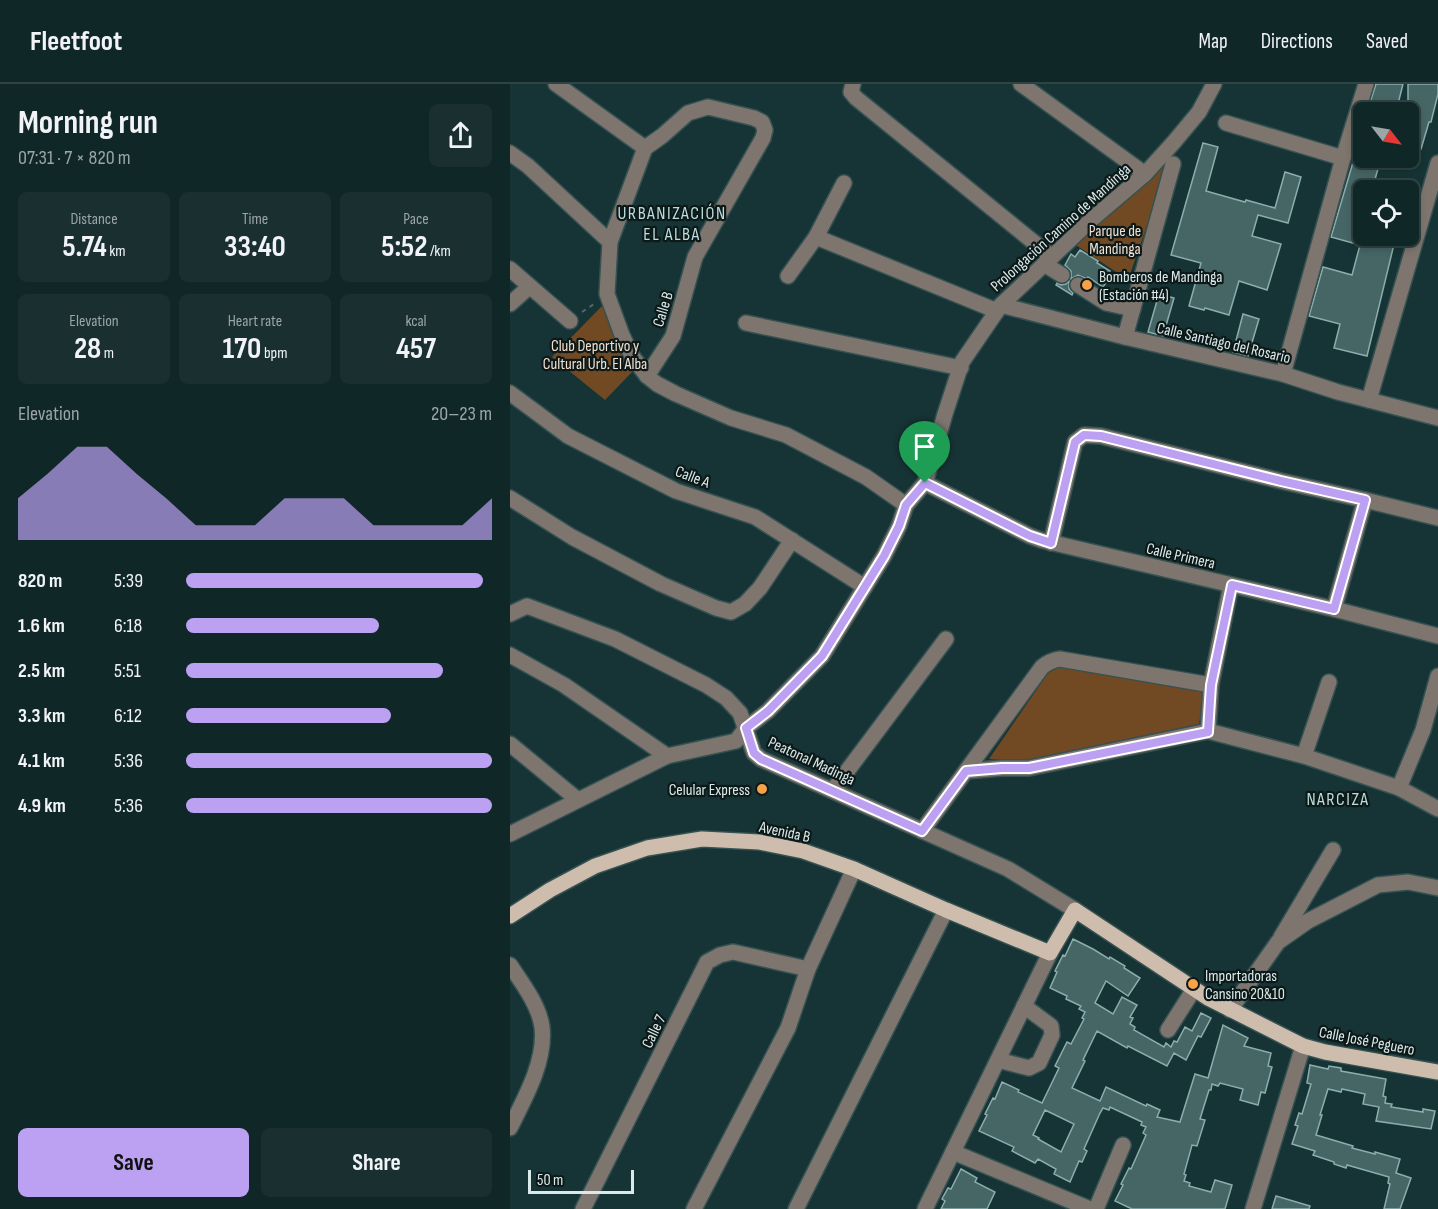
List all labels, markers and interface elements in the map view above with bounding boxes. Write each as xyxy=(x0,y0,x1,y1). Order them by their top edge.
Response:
text: Fleetfoot xyxy=(30,25,122,58)
text: Map xyxy=(1198,29,1228,54)
text: Directions xyxy=(1261,29,1333,54)
text: Saved xyxy=(1366,29,1408,54)
north arrow xyxy=(1353,102,1419,168)
map controls xyxy=(1353,102,1419,246)
text: Morning run xyxy=(18,103,158,143)
button: share xyxy=(429,104,492,167)
text: 07:31 · 7 × 820 m xyxy=(18,146,131,170)
street label: Prolongación Camino de Mandinga xyxy=(987,160,1135,296)
button: locate xyxy=(1353,180,1419,246)
district label: URBANIZACIÓN EL ALBA xyxy=(617,203,727,245)
text: Distance xyxy=(70,210,118,229)
text: Time xyxy=(242,210,268,229)
text: Pace xyxy=(403,210,429,229)
park label: Parque de Mandinga xyxy=(1089,222,1141,259)
text: 5.74 xyxy=(62,229,107,265)
text: 33:40 xyxy=(224,229,286,265)
text: 5:52 xyxy=(381,229,427,265)
text: km xyxy=(107,242,126,261)
text: /km xyxy=(427,242,451,261)
place label: Bomberos de Mandinga (Estación #4) xyxy=(1099,268,1222,305)
marker: Bomberos de Mandinga (Estación #4) xyxy=(1080,278,1094,292)
street label: Calle B xyxy=(649,290,678,329)
text: Elevation xyxy=(69,312,119,331)
text: Heart rate xyxy=(228,312,282,331)
text: kcal xyxy=(405,312,427,331)
street label: Calle Santiago del Rosario xyxy=(1155,319,1292,368)
text: 28 xyxy=(74,331,101,367)
text: 170 xyxy=(223,331,261,367)
text: 457 xyxy=(396,331,436,367)
park label: Club Deportivo y Cultural Urb. El Alba xyxy=(543,337,647,374)
text: m xyxy=(101,344,114,363)
text: bpm xyxy=(261,344,287,363)
text: Elevation xyxy=(18,402,80,426)
text: 20–23 m xyxy=(431,402,492,426)
pin xyxy=(899,421,950,483)
icon: arrive xyxy=(908,430,941,463)
street label: Calle A xyxy=(673,462,713,493)
street label: Calle Primera xyxy=(1144,539,1217,574)
text: 820 m xyxy=(18,569,62,593)
text: 5:39 xyxy=(114,569,143,593)
text: 1.6 km xyxy=(18,614,65,638)
text: 6:18 xyxy=(114,614,142,638)
text: 2.5 km xyxy=(18,659,65,683)
text: 5:51 xyxy=(114,659,141,683)
text: 3.3 km xyxy=(18,704,65,728)
text: 6:12 xyxy=(114,704,142,728)
street label: Peatonal Madinga xyxy=(765,733,858,790)
text: 4.1 km xyxy=(18,749,65,773)
text: 5:36 xyxy=(114,749,143,773)
place label: Celular Express xyxy=(669,781,750,800)
marker: Celular Express xyxy=(755,782,769,796)
district label: NARCIZA xyxy=(1306,789,1370,810)
text: 4.9 km xyxy=(18,794,66,818)
text: 5:36 xyxy=(114,794,143,818)
street label: Avenida B xyxy=(757,818,812,847)
place label: Importadoras Cansino 20&10 xyxy=(1205,967,1285,1004)
marker: Importadoras Cansino 20&10 xyxy=(1186,977,1200,991)
street label: Calle 7 xyxy=(638,1011,671,1052)
street label: Calle José Peguero xyxy=(1317,1023,1416,1060)
button: Save xyxy=(18,1128,249,1197)
button: Share xyxy=(261,1128,492,1197)
scale bar xyxy=(528,1167,634,1194)
text: 50 m xyxy=(537,1171,563,1190)

